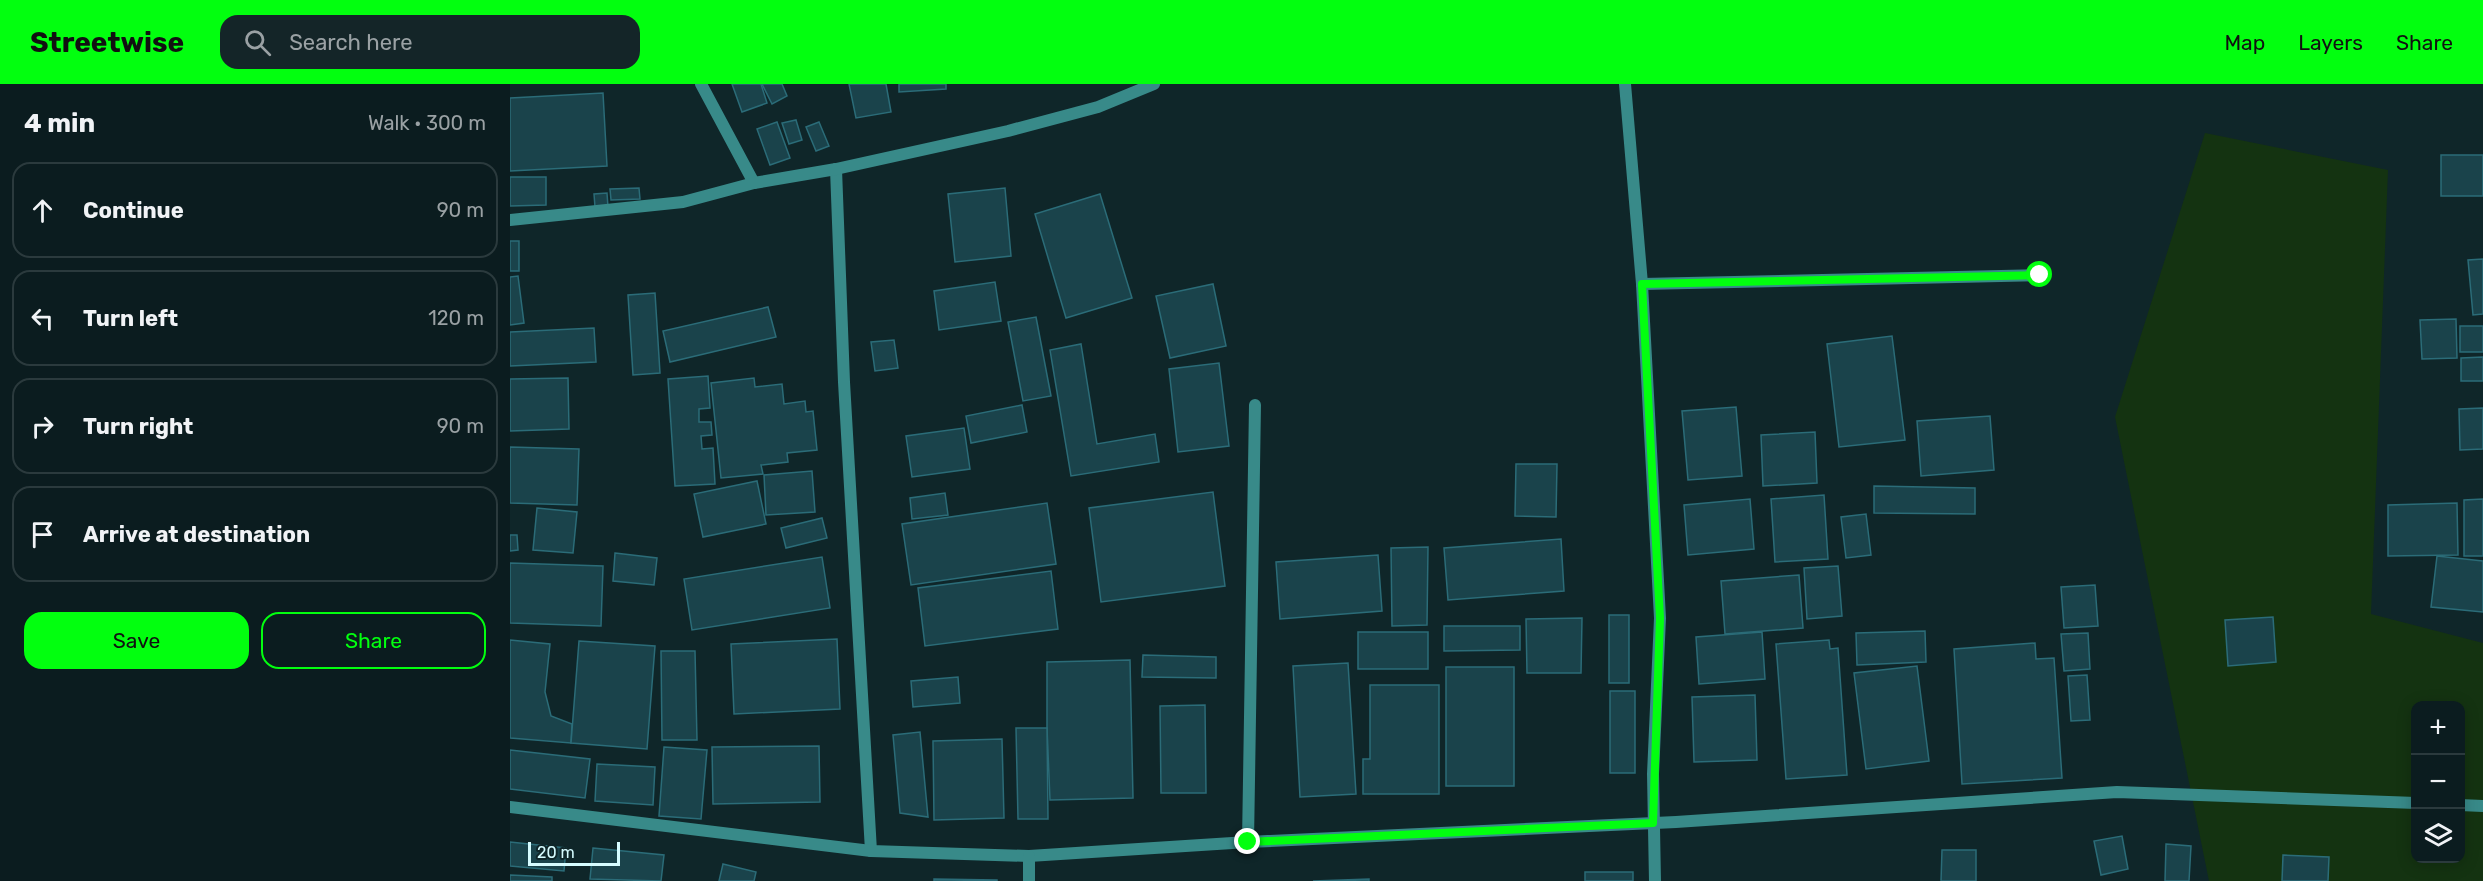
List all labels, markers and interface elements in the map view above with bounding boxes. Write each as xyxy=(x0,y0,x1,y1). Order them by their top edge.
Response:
search box xyxy=(220,15,640,69)
text: Streetwise xyxy=(30,26,184,59)
icon: search xyxy=(241,26,274,59)
text: Search here xyxy=(289,29,413,56)
text: Map xyxy=(2224,30,2265,55)
text: Layers xyxy=(2298,30,2363,55)
text: Share xyxy=(2396,30,2453,55)
text: 4 min xyxy=(24,108,95,139)
text: Walk · 300 m xyxy=(368,111,486,135)
icon: ahead xyxy=(26,194,59,227)
text: Continue xyxy=(83,197,184,224)
text: 90 m xyxy=(437,198,484,222)
route start xyxy=(2026,261,2052,287)
icon: left xyxy=(26,302,59,335)
text: Turn left xyxy=(83,305,178,332)
text: 120 m xyxy=(428,306,484,330)
icon: right xyxy=(26,410,59,443)
text: Turn right xyxy=(83,413,193,440)
text: 90 m xyxy=(437,414,484,438)
icon: arrive xyxy=(26,518,59,551)
text: Arrive at destination xyxy=(83,521,310,548)
button: Save xyxy=(24,612,249,669)
button: Share xyxy=(261,612,486,669)
map controls xyxy=(2411,701,2465,863)
button: + xyxy=(2411,701,2465,755)
button: − xyxy=(2411,755,2465,809)
button: layers xyxy=(2411,809,2465,863)
route end xyxy=(1234,828,1260,854)
scale bar xyxy=(528,839,620,866)
text: 20 m xyxy=(537,843,575,862)

